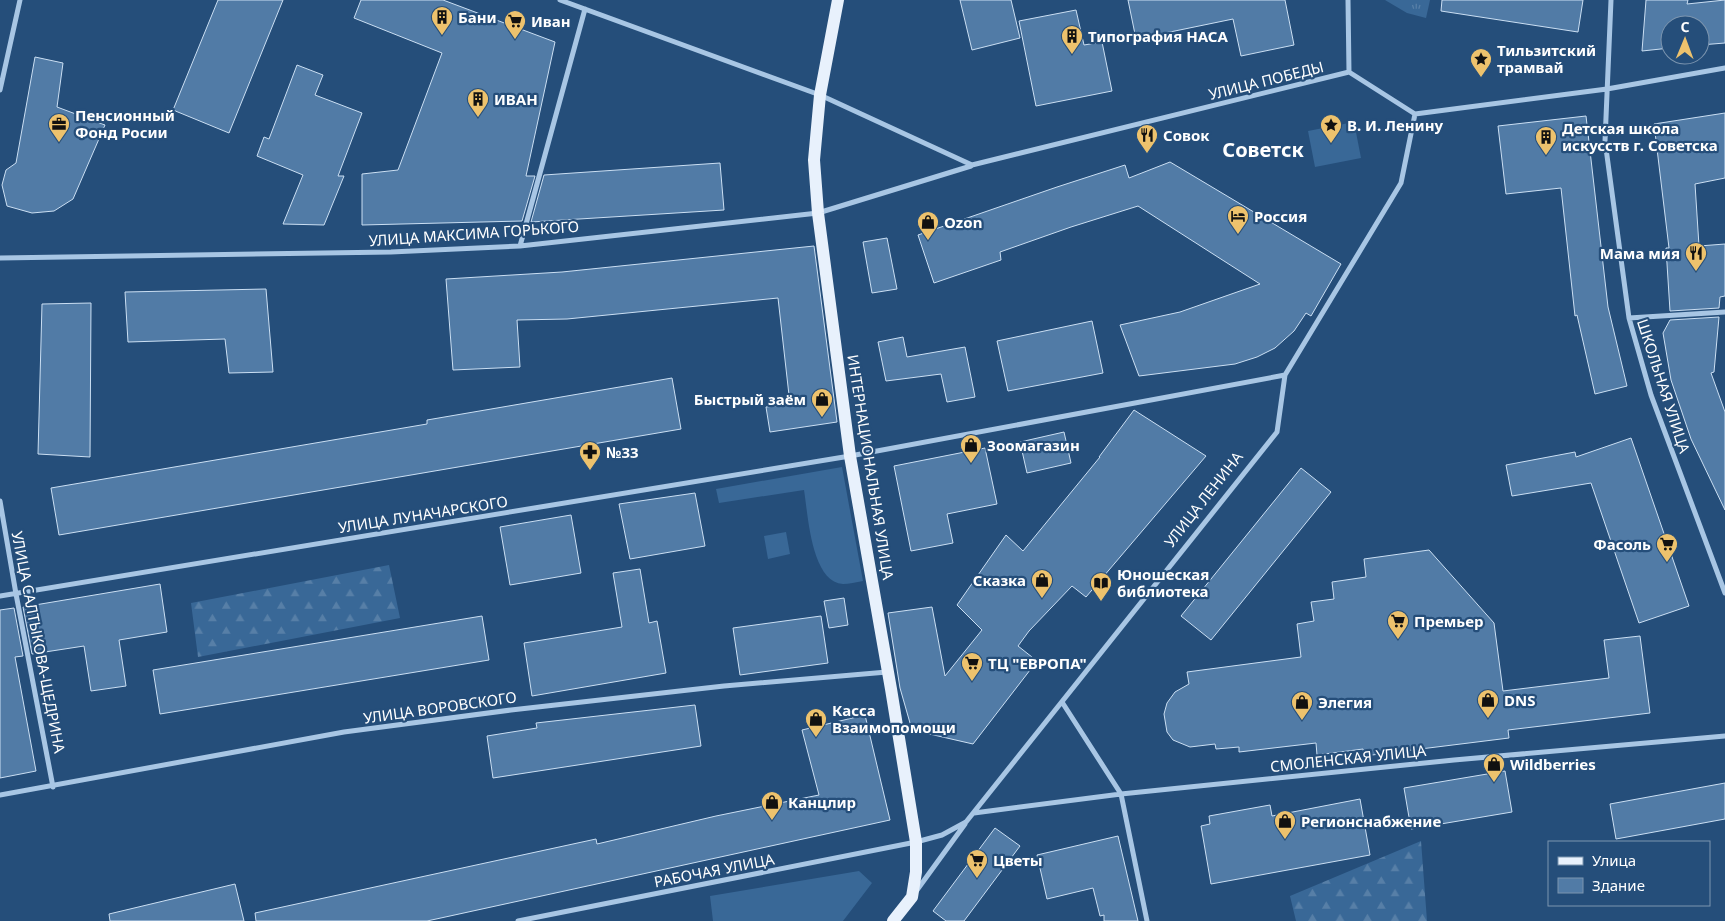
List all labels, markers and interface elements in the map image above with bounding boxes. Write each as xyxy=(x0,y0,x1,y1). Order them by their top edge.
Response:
building icon: Бани xyxy=(430,5,454,36)
place label: Бани xyxy=(458,7,497,27)
supermarket icon: Иван xyxy=(503,9,527,40)
place label: Иван xyxy=(531,11,571,31)
north arrow xyxy=(1660,15,1710,65)
text: С xyxy=(1681,17,1690,36)
building icon: Типография НАСА xyxy=(1060,24,1084,55)
place label: Типография НАСА xyxy=(1088,26,1229,46)
place label: Тильзитский трамвай xyxy=(1497,40,1596,77)
place icon: Тильзитский трамвай xyxy=(1469,47,1493,78)
street label: УЛИЦА ПОБЕДЫ xyxy=(1206,56,1326,104)
building icon: ИВАН xyxy=(466,87,490,118)
place label: ИВАН xyxy=(494,89,538,109)
place label: Пенсионный Фонд Росии xyxy=(75,105,175,142)
office icon: Пенсионный Фонд Росии xyxy=(47,112,71,143)
place icon: В. И. Ленину xyxy=(1319,113,1343,144)
place label: В. И. Ленину xyxy=(1347,115,1444,135)
place label: Детская школа искусств г. Советска xyxy=(1562,118,1718,155)
restaurant icon: Совок xyxy=(1135,123,1159,154)
place label: Совок xyxy=(1163,125,1210,145)
building icon: Детская школа искусств г. Советска xyxy=(1534,125,1558,156)
district label: Советск xyxy=(1222,136,1304,163)
hotel icon: Россия xyxy=(1226,204,1250,235)
place label: Россия xyxy=(1254,206,1307,226)
shop icon: Ozon xyxy=(916,210,940,241)
place label: Ozon xyxy=(944,212,982,232)
street label: УЛИЦА МАКСИМА ГОРЬКОГО xyxy=(368,216,580,250)
restaurant icon: Мама мия xyxy=(1684,241,1708,272)
place label: Мама мия xyxy=(1600,243,1680,263)
street label: ШКОЛЬНАЯ УЛИЦА xyxy=(1633,316,1695,456)
street label: ИНТЕРНАЦИОНАЛЬНАЯ УЛИЦА xyxy=(843,353,899,581)
shop icon: Быстрый заём xyxy=(810,387,834,418)
place label: Быстрый заём xyxy=(694,389,806,409)
shop icon: Зоомагазин xyxy=(959,433,983,464)
place label: Зоомагазин xyxy=(987,435,1080,455)
pharmacy icon: №33 xyxy=(578,440,602,471)
place label: №33 xyxy=(606,442,639,462)
street label: УЛИЦА ЛЕНИНА xyxy=(1159,447,1247,551)
street label: УЛИЦА ЛУНАЧАРСКОГО xyxy=(337,491,509,537)
street label: УЛИЦА САЛТЫКОВА-ЩЕДРИНА xyxy=(8,529,70,755)
supermarket icon: Фасоль xyxy=(1655,532,1679,563)
place label: Фасоль xyxy=(1593,534,1651,554)
place label: Юношеская библиотека xyxy=(1117,564,1209,601)
shop icon: Сказка xyxy=(1030,568,1054,599)
place label: Сказка xyxy=(973,570,1026,590)
library icon: Юношеская библиотека xyxy=(1089,571,1113,602)
supermarket icon: Премьер xyxy=(1386,609,1410,640)
place label: Премьер xyxy=(1414,611,1483,631)
supermarket icon: ТЦ "ЕВРОПА" xyxy=(960,651,984,682)
place label: ТЦ "ЕВРОПА" xyxy=(988,653,1087,673)
street label: УЛИЦА ВОРОВСКОГО xyxy=(362,686,518,728)
shop icon: DNS xyxy=(1476,688,1500,719)
shop icon: Элегия xyxy=(1290,690,1314,721)
place label: DNS xyxy=(1504,690,1535,710)
place label: Элегия xyxy=(1318,692,1372,712)
place label: Касса Взаимопомощи xyxy=(832,700,956,737)
shop icon: Касса Взаимопомощи xyxy=(804,707,828,738)
street label: СМОЛЕНСКАЯ УЛИЦА xyxy=(1269,740,1427,776)
shop icon: Wildberries xyxy=(1482,752,1506,783)
place label: Wildberries xyxy=(1510,754,1596,774)
shop icon: Канцлир xyxy=(760,790,784,821)
place label: Канцлир xyxy=(788,792,856,812)
shop icon: Регионснабжение xyxy=(1273,809,1297,840)
place label: Регионснабжение xyxy=(1301,811,1441,831)
legend xyxy=(1548,841,1710,906)
street label: РАБОЧАЯ УЛИЦА xyxy=(652,848,776,891)
supermarket icon: Цветы xyxy=(965,848,989,879)
place label: Цветы xyxy=(993,850,1043,870)
text: Улица xyxy=(1592,850,1636,870)
text: Здание xyxy=(1592,875,1645,895)

